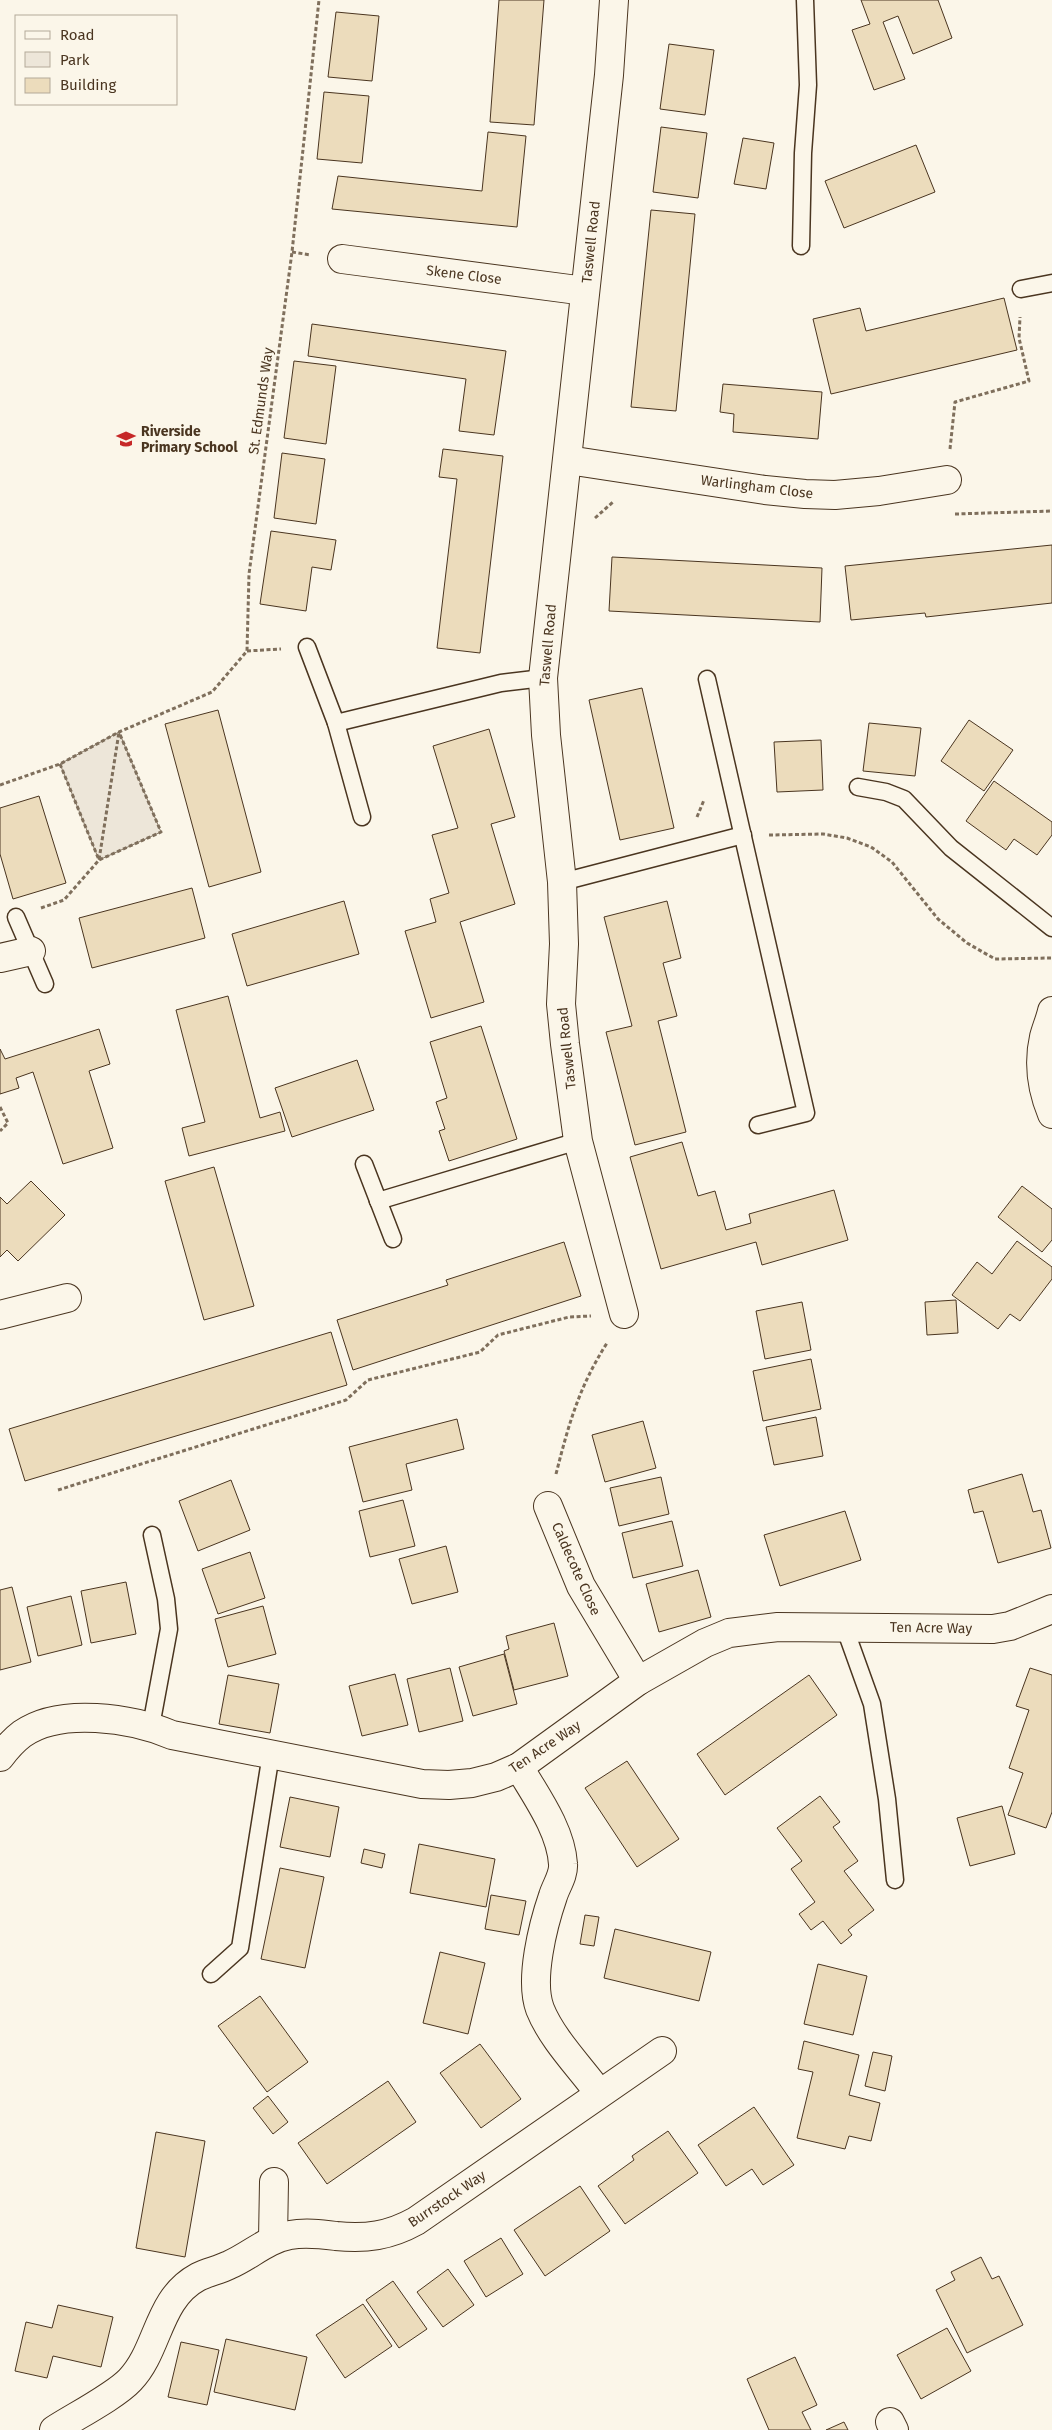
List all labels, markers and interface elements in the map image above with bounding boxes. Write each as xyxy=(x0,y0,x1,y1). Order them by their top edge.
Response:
legend xyxy=(15,15,178,105)
text: Road xyxy=(60,26,95,44)
text: Park xyxy=(60,51,90,69)
text: Building xyxy=(60,76,116,94)
street label: Taswell Road xyxy=(578,200,604,284)
street label: Skene Close xyxy=(425,262,503,288)
street label: St. Edmunds Way xyxy=(245,346,277,456)
place label: Riverside Primary School xyxy=(141,423,239,456)
school or university icon: Riverside Primary School xyxy=(115,428,137,450)
street label: Warlingham Close xyxy=(700,472,814,502)
street label: Taswell Road xyxy=(536,603,560,687)
street label: Taswell Road xyxy=(554,1006,580,1090)
street label: Caldecote Close xyxy=(548,1520,604,1618)
street label: Ten Acre Way xyxy=(890,1619,972,1637)
street label: Ten Acre Way xyxy=(506,1717,584,1777)
street label: Burrstock Way xyxy=(405,2167,489,2231)

